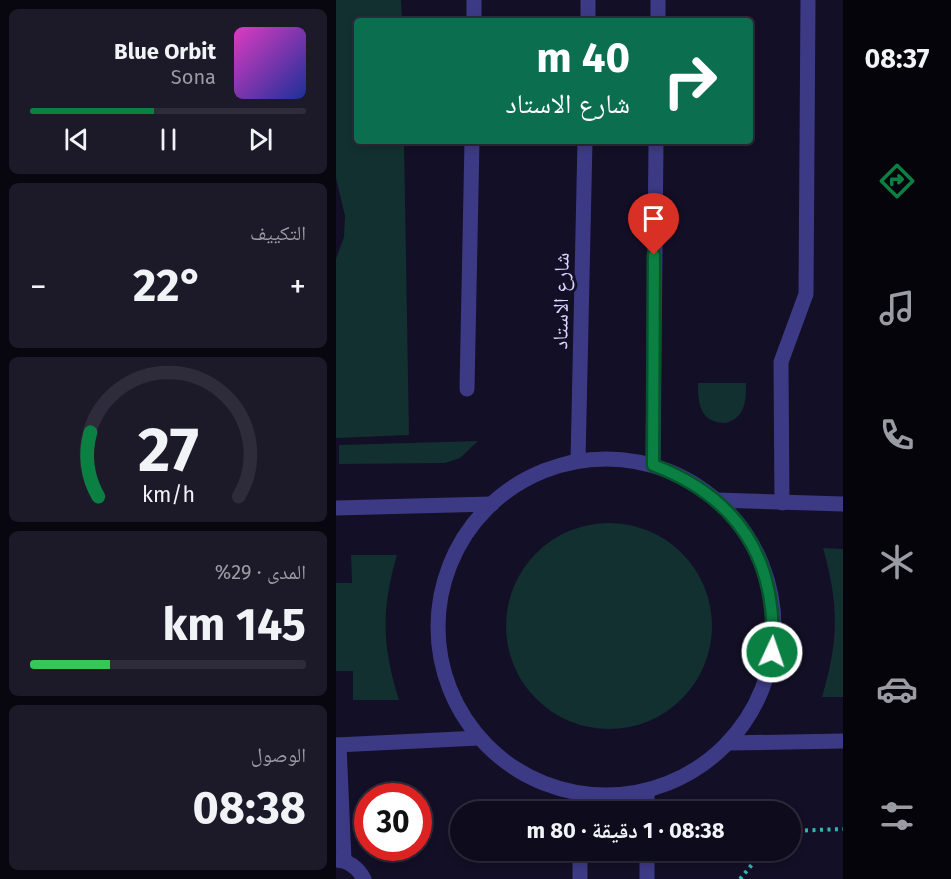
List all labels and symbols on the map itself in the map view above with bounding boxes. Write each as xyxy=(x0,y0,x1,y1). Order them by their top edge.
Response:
pin xyxy=(628,193,679,255)
street label: شارع الاستاد xyxy=(547,252,575,350)
position arrow xyxy=(740,620,804,684)
speed limit sign: 30 xyxy=(354,783,432,861)

